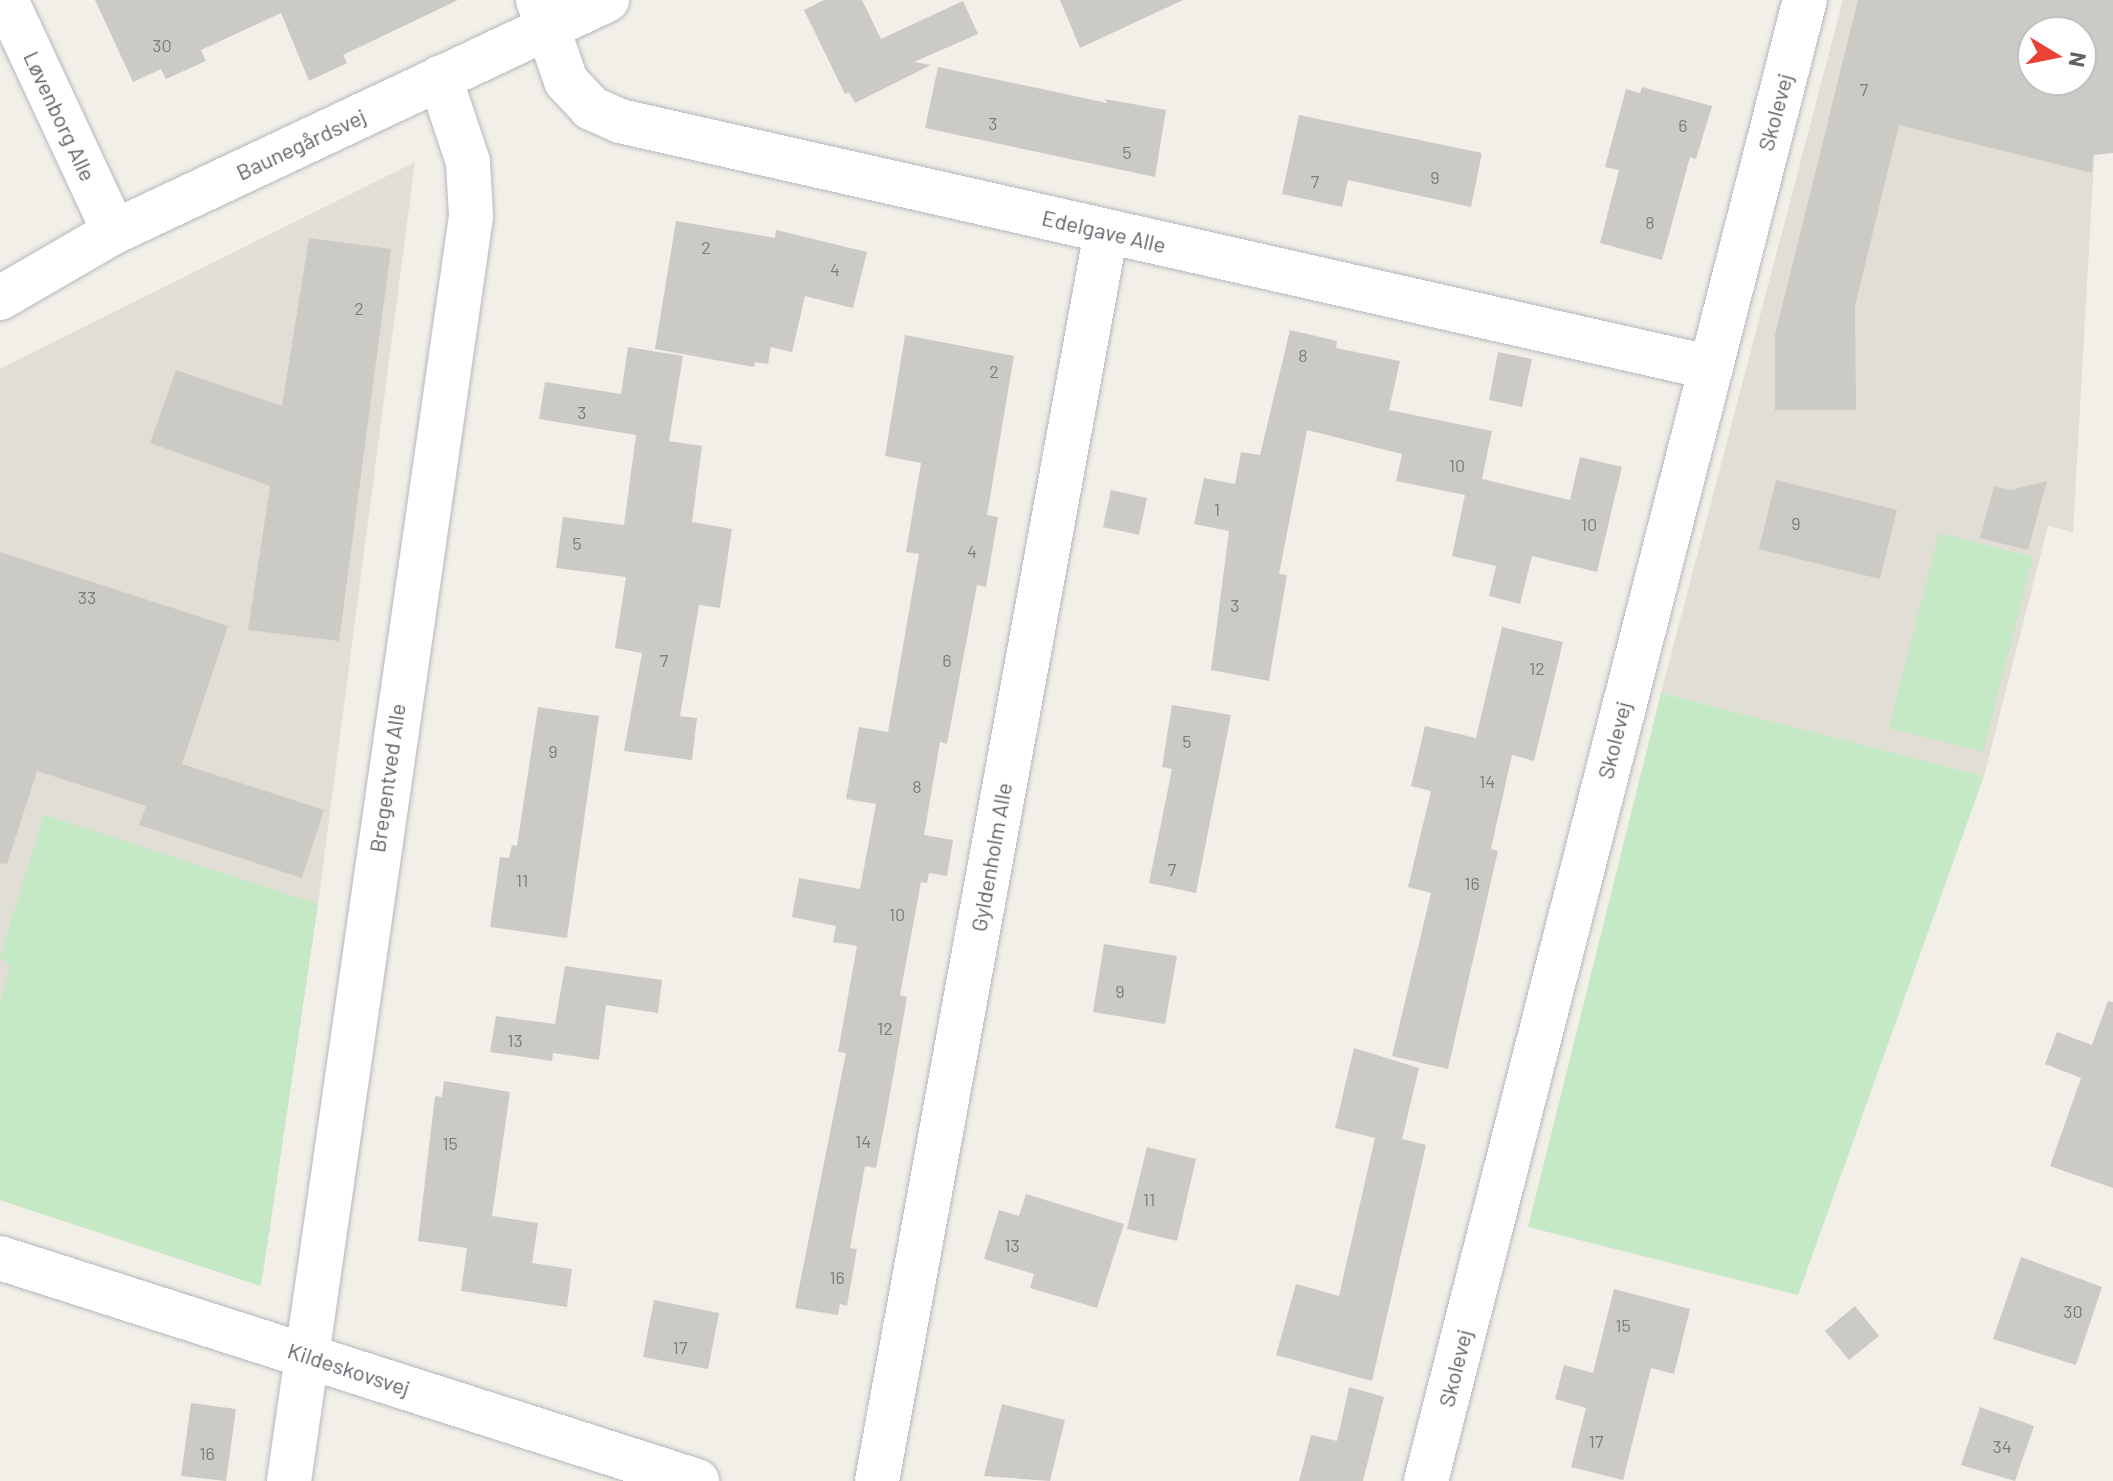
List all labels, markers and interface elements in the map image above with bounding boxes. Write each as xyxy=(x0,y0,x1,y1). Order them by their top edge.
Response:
north arrow xyxy=(2017,16,2097,96)
house number: 30 xyxy=(152,34,172,56)
street label: Løvenborg Alle xyxy=(18,47,102,185)
text: N xyxy=(2065,50,2093,69)
street label: Skolevej xyxy=(1752,70,1798,154)
house number: 7 xyxy=(1860,78,1868,100)
street label: Baunegårdsvej xyxy=(232,102,370,186)
house number: 3 xyxy=(988,112,998,134)
house number: 6 xyxy=(1678,114,1688,136)
house number: 5 xyxy=(1122,141,1132,163)
house number: 9 xyxy=(1430,166,1440,188)
house number: 7 xyxy=(1311,170,1319,192)
street label: Edelgave Alle xyxy=(1039,204,1169,258)
house number: 8 xyxy=(1645,211,1655,233)
house number: 2 xyxy=(701,236,711,258)
house number: 4 xyxy=(830,258,840,280)
house number: 2 xyxy=(354,297,364,319)
house number: 8 xyxy=(1298,344,1308,366)
house number: 2 xyxy=(989,360,999,382)
house number: 3 xyxy=(577,401,587,423)
house number: 10 xyxy=(1449,454,1465,476)
house number: 1 xyxy=(1214,498,1220,520)
house number: 9 xyxy=(1791,512,1801,534)
house number: 10 xyxy=(1581,513,1597,535)
house number: 5 xyxy=(572,532,582,554)
house number: 4 xyxy=(967,540,977,562)
house number: 33 xyxy=(78,586,96,608)
house number: 3 xyxy=(1230,594,1240,616)
house number: 7 xyxy=(660,649,668,671)
house number: 6 xyxy=(942,649,952,671)
house number: 12 xyxy=(1529,657,1545,679)
street label: Skolevej xyxy=(1592,698,1636,782)
street label: Bregentved Alle xyxy=(363,702,411,854)
house number: 5 xyxy=(1182,730,1192,752)
house number: 9 xyxy=(548,740,558,762)
house number: 14 xyxy=(1479,770,1495,792)
house number: 8 xyxy=(912,775,922,797)
street label: Gyldenholm Alle xyxy=(965,780,1017,934)
house number: 7 xyxy=(1168,858,1176,880)
house number: 11 xyxy=(516,869,528,891)
house number: 16 xyxy=(1464,872,1480,894)
house number: 10 xyxy=(889,903,905,925)
house number: 9 xyxy=(1115,980,1125,1002)
house number: 12 xyxy=(877,1017,893,1039)
house number: 13 xyxy=(507,1029,523,1051)
house number: 14 xyxy=(855,1130,871,1152)
house number: 15 xyxy=(442,1132,458,1154)
house number: 11 xyxy=(1143,1188,1155,1210)
house number: 13 xyxy=(1004,1234,1020,1256)
house number: 16 xyxy=(829,1266,845,1288)
house number: 30 xyxy=(2063,1300,2083,1322)
house number: 15 xyxy=(1615,1314,1631,1336)
street label: Skolevej xyxy=(1433,1326,1477,1410)
house number: 17 xyxy=(673,1336,687,1358)
street label: Kildeskovsvej xyxy=(284,1337,414,1401)
house number: 17 xyxy=(1589,1430,1603,1452)
house number: 34 xyxy=(1992,1435,2012,1457)
house number: 16 xyxy=(199,1442,215,1464)

